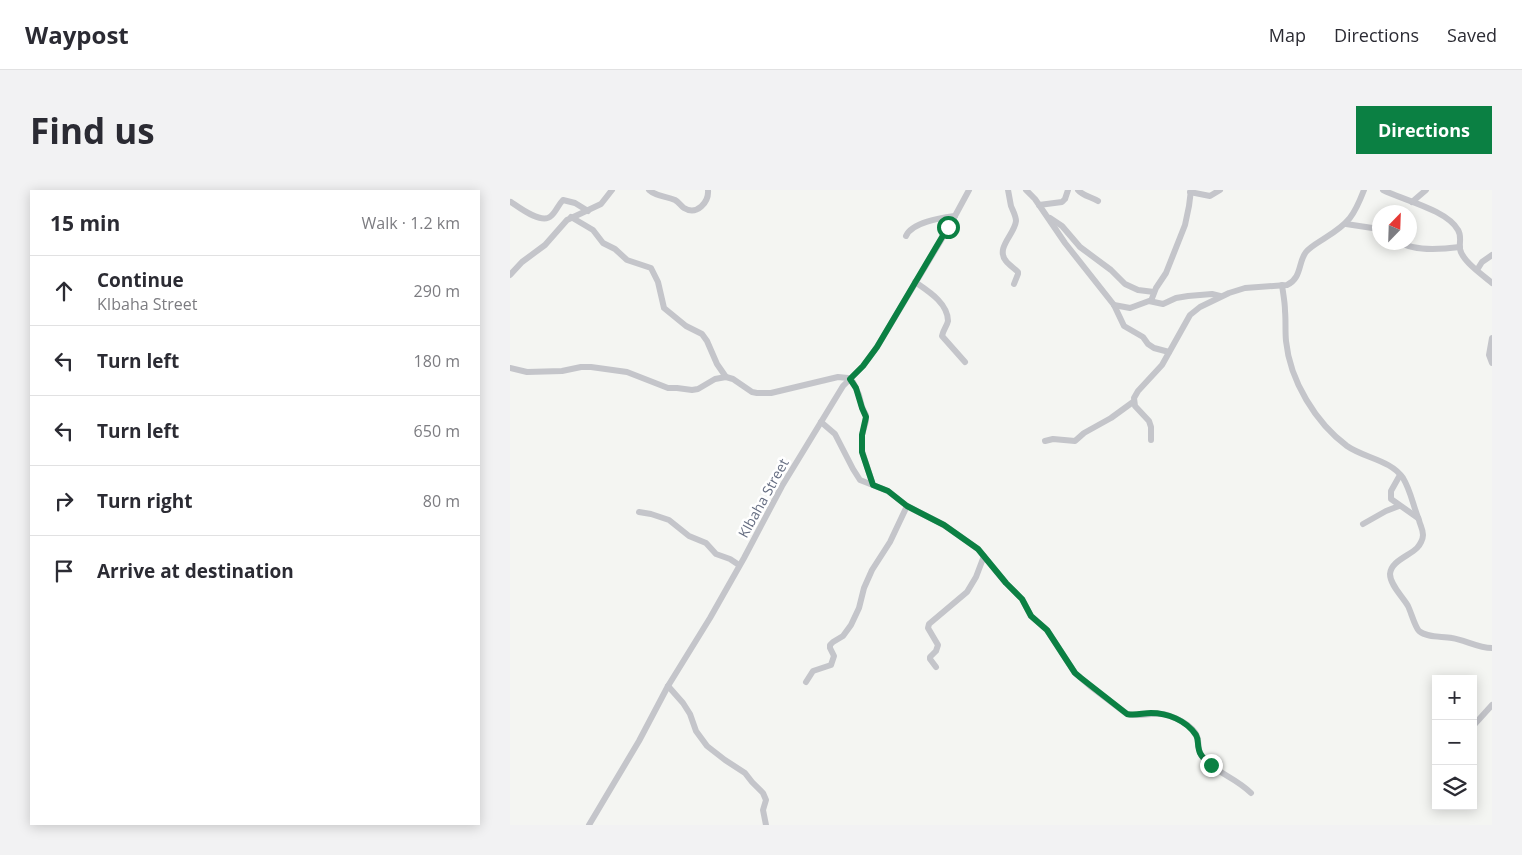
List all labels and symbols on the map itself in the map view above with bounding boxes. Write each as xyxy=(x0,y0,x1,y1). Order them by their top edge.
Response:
north arrow xyxy=(1372,205,1417,250)
route start xyxy=(937,216,960,239)
street label: KIbaha Street xyxy=(733,455,793,541)
route end xyxy=(1200,754,1223,777)

